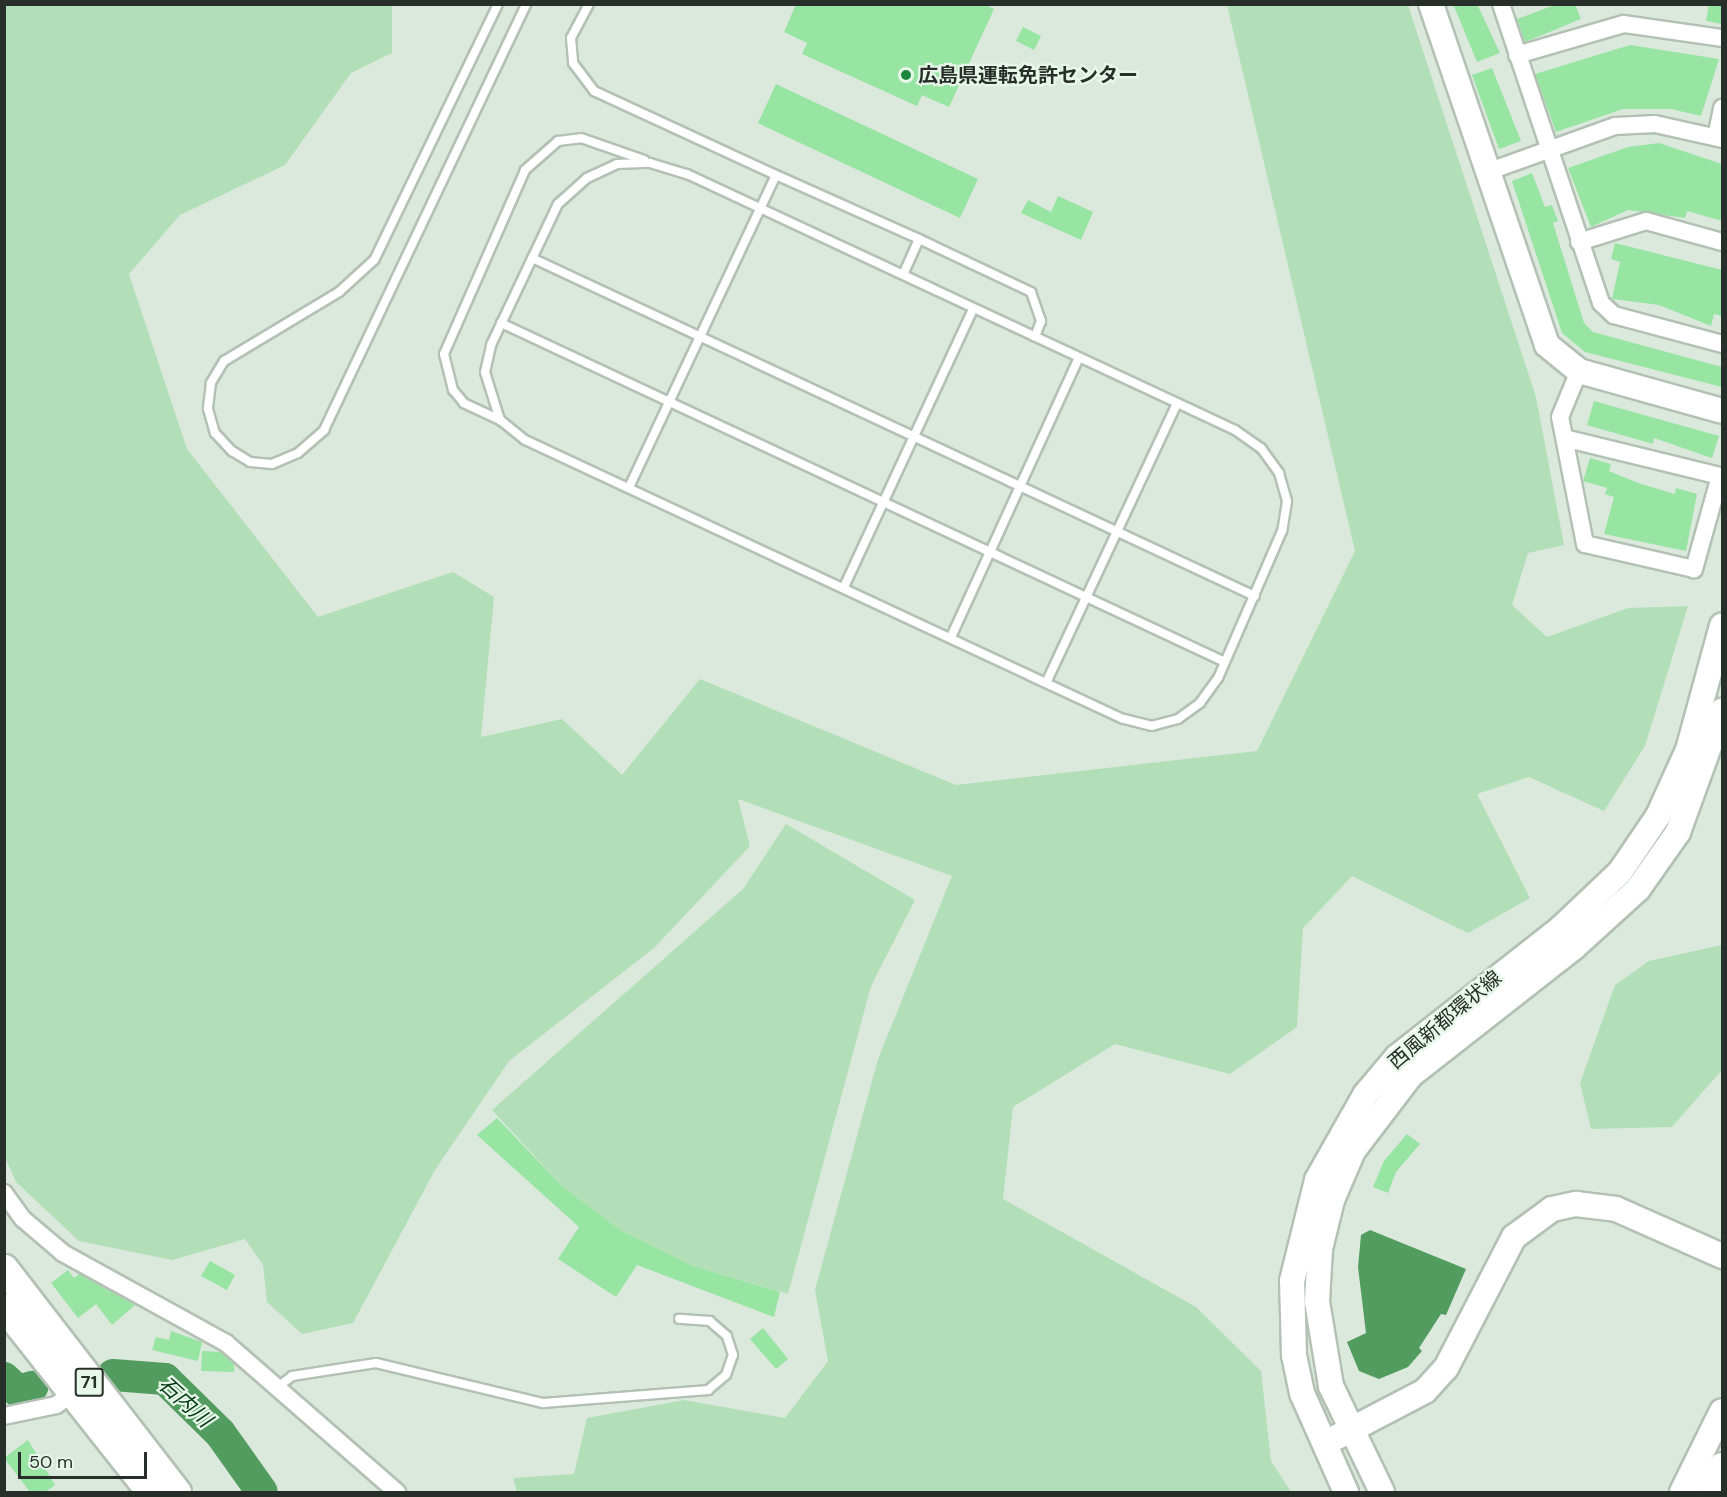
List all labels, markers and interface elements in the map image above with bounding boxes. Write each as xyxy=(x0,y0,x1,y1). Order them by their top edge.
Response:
place label: 広島県運転免許センター xyxy=(918,63,1138,87)
marker: 広島県運転免許センター xyxy=(899,68,913,82)
street label: 西風新都環状線 xyxy=(1384,966,1506,1074)
road number: 71 xyxy=(74,1367,104,1397)
water label: 石内川 xyxy=(153,1372,217,1432)
scale bar xyxy=(21,1440,150,1478)
text: 50 m xyxy=(29,1450,73,1474)

